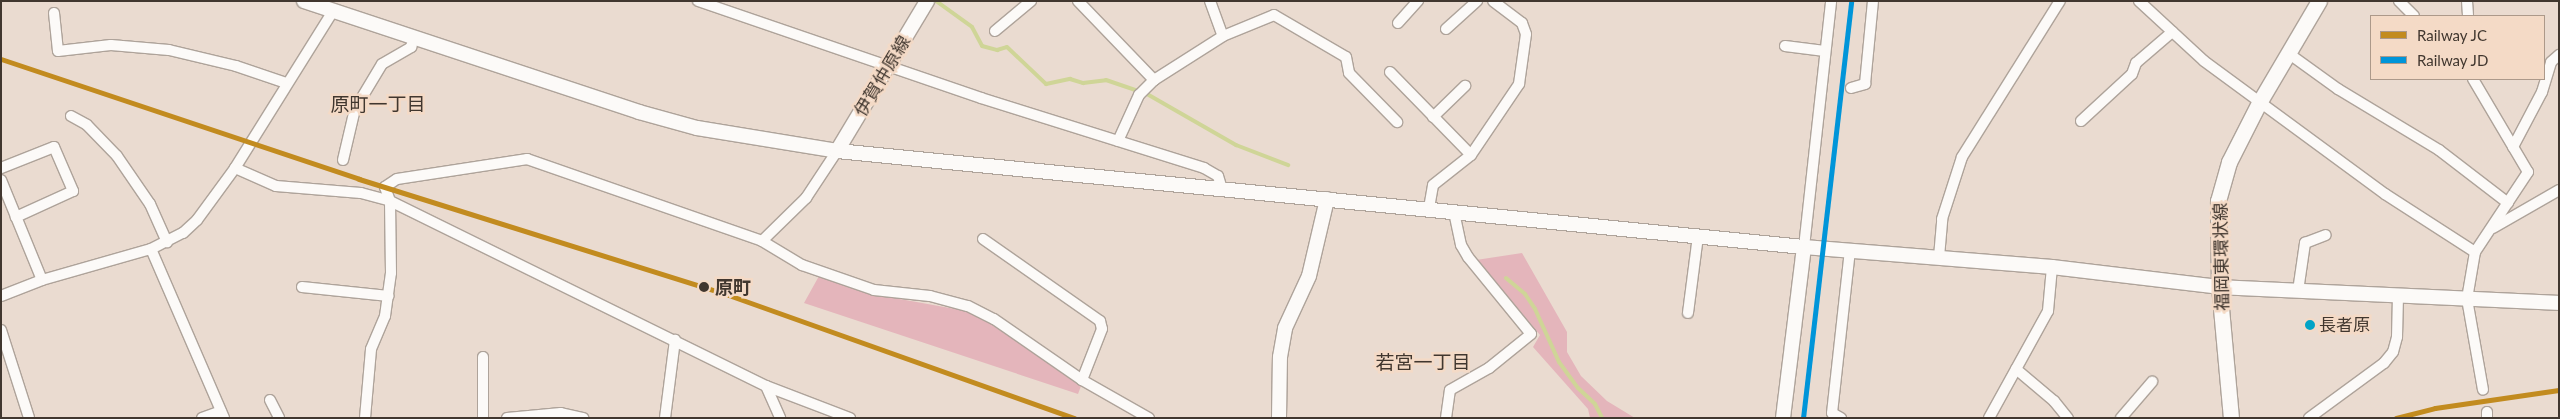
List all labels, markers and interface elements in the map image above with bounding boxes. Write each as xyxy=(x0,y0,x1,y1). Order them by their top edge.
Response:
legend xyxy=(2370,15,2545,80)
text: Railway JC xyxy=(2417,26,2487,44)
street label: 伊賀仲原線 xyxy=(850,32,914,120)
text: Railway JD xyxy=(2417,51,2488,69)
district label: 原町一丁目 xyxy=(331,93,425,115)
street label: 福岡東環状線 xyxy=(2209,203,2233,311)
place label: 原町 xyxy=(715,276,751,298)
marker: 原町 xyxy=(697,280,711,294)
place label: 長者原 xyxy=(2319,315,2370,335)
marker: 長者原 xyxy=(2305,320,2315,330)
district label: 若宮一丁目 xyxy=(1376,351,1470,373)

